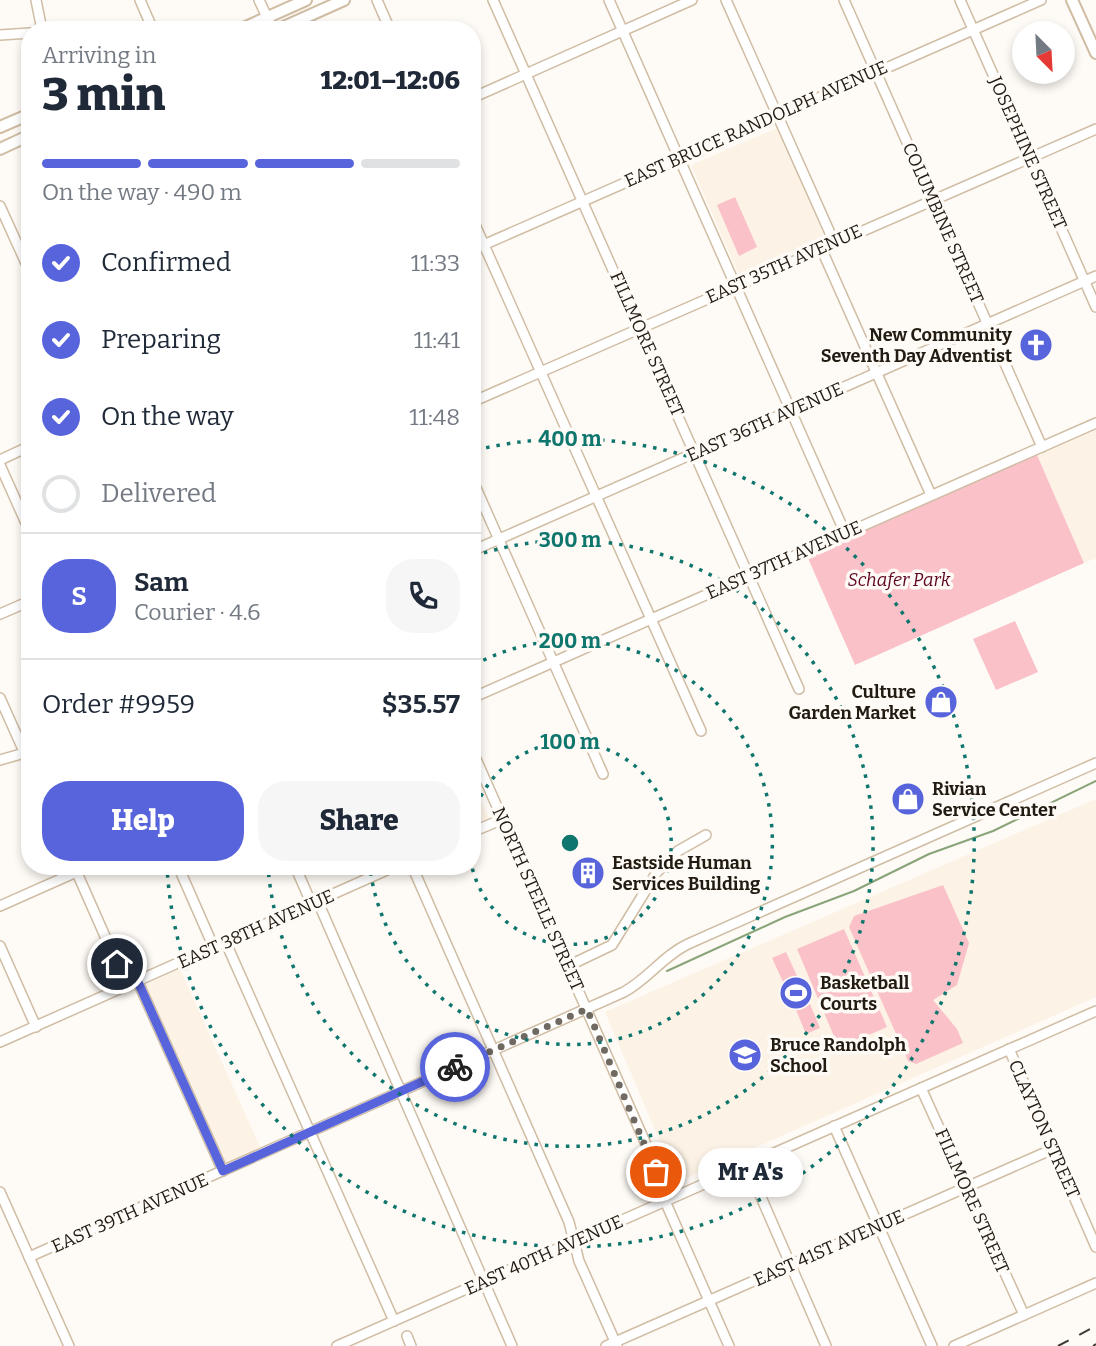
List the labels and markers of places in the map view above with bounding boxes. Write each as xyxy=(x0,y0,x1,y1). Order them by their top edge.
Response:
place label: New Community Seventh Day Adventist xyxy=(821,324,1013,367)
church icon: New Community Seventh Day Adventist xyxy=(1017,326,1055,364)
place label: Culture Garden Market xyxy=(789,681,916,724)
shop icon: Culture Garden Market xyxy=(922,683,960,721)
place label: Rivian Service Center xyxy=(932,778,1057,821)
shop icon: Rivian Service Center xyxy=(889,780,927,818)
centre of rings xyxy=(558,831,582,855)
place label: Eastside Human Services Building xyxy=(612,852,761,895)
building icon: Eastside Human Services Building xyxy=(569,854,607,892)
pin xyxy=(87,934,147,994)
place label: Basketball Courts xyxy=(820,972,910,1015)
sports icon: Basketball Courts xyxy=(777,974,815,1012)
place label: Bruce Randolph School xyxy=(770,1034,907,1077)
school or university icon: Bruce Randolph School xyxy=(726,1036,764,1074)
pin xyxy=(626,1142,686,1202)
callout: Mr A's xyxy=(698,1148,803,1196)

